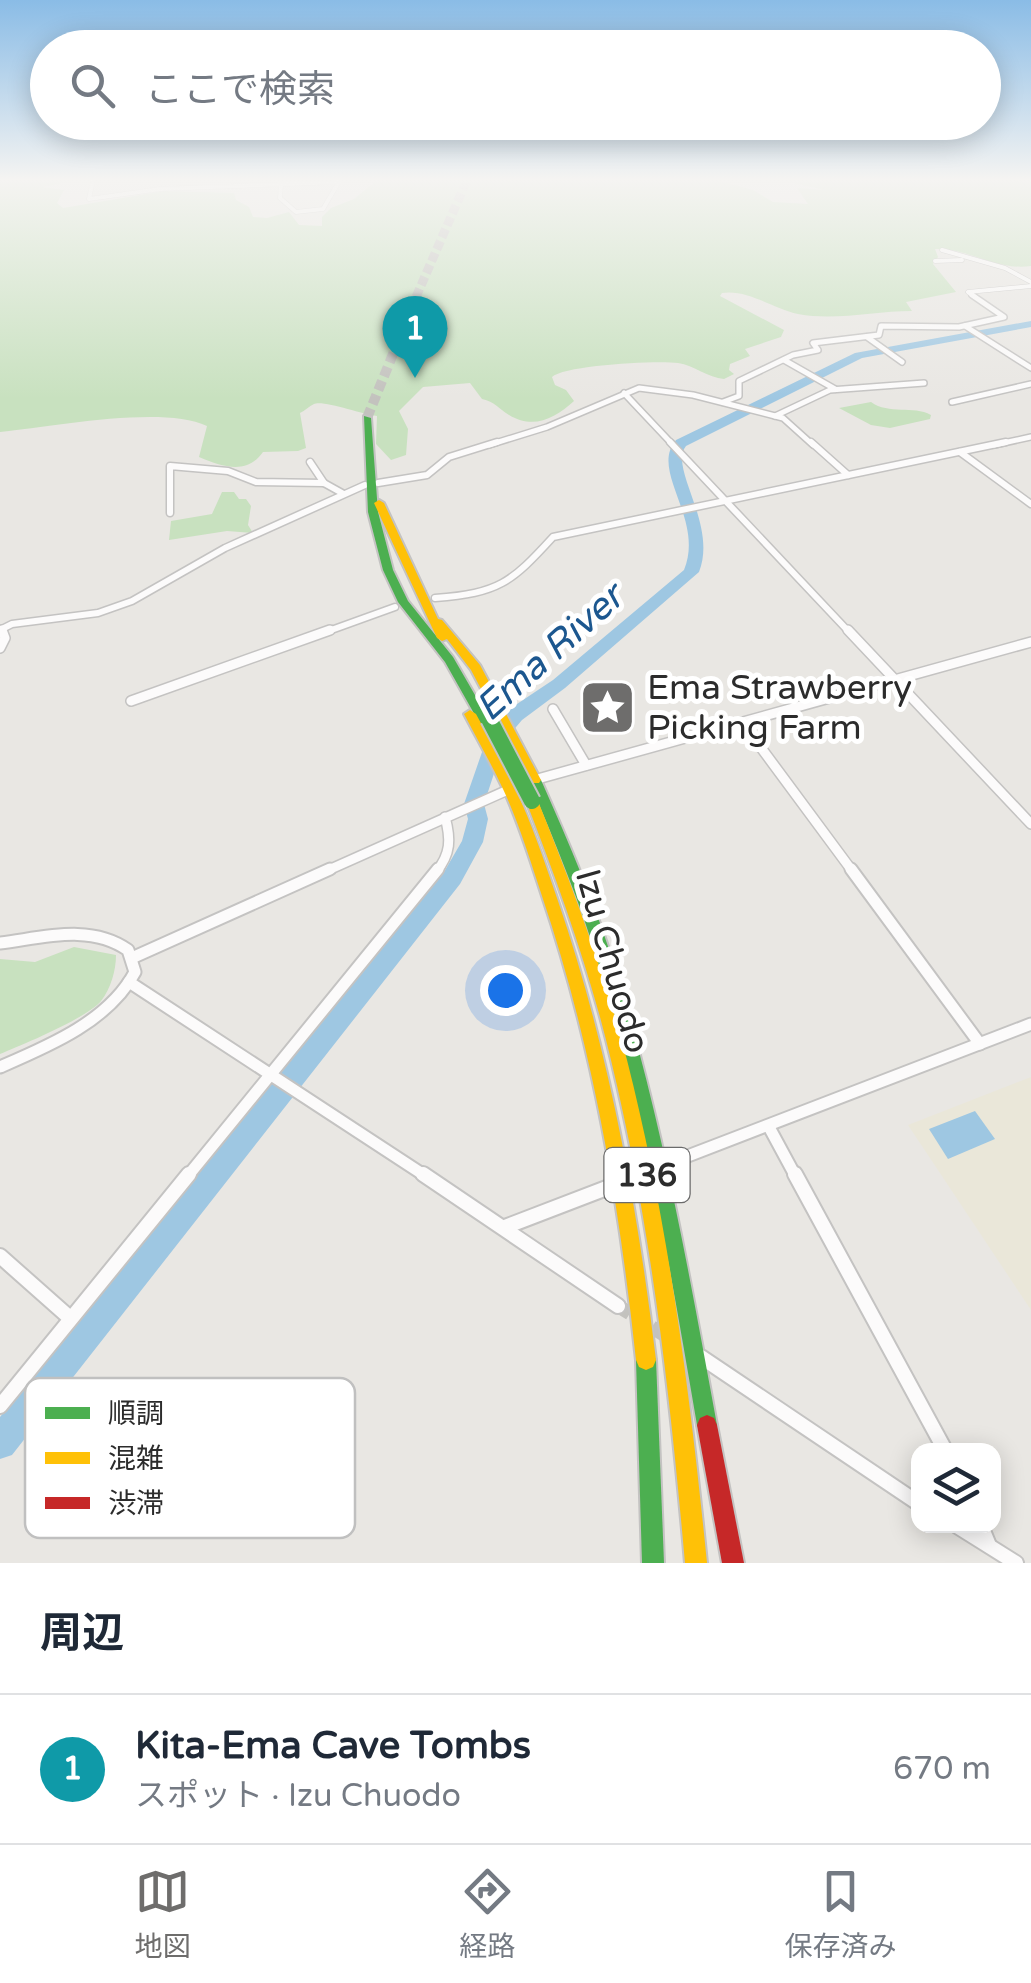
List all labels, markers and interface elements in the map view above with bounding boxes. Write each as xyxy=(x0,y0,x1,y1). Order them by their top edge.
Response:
search box xyxy=(30,30,1001,140)
icon: search xyxy=(65,58,120,113)
text: ここで検索 xyxy=(145,67,335,113)
pin: 1 xyxy=(382,296,448,378)
water label: Ema River xyxy=(466,572,636,731)
place label: Ema Strawberry Picking Farm xyxy=(647,667,912,749)
place icon: Ema Strawberry Picking Farm xyxy=(578,677,638,737)
street label: Izu Chuodo xyxy=(566,865,658,1058)
your location xyxy=(480,965,531,1016)
road number: 136 xyxy=(604,1148,690,1202)
legend xyxy=(25,1378,355,1538)
text: 順調 xyxy=(108,1397,164,1431)
text: 混雑 xyxy=(108,1442,164,1476)
map controls xyxy=(911,1443,1001,1533)
button: layers xyxy=(911,1443,1001,1533)
text: 渋滞 xyxy=(108,1487,164,1521)
text: 周辺 xyxy=(40,1608,124,1659)
text: Kita-Ema Cave Tombs xyxy=(135,1723,531,1769)
text: 1 xyxy=(62,1750,83,1788)
text: 670 m xyxy=(893,1750,991,1788)
text: スポット · Izu Chuodo xyxy=(135,1777,461,1815)
tab: 地図 xyxy=(134,1864,191,1964)
tab: 経路 xyxy=(459,1864,516,1964)
tab: 保存済み xyxy=(784,1864,897,1964)

